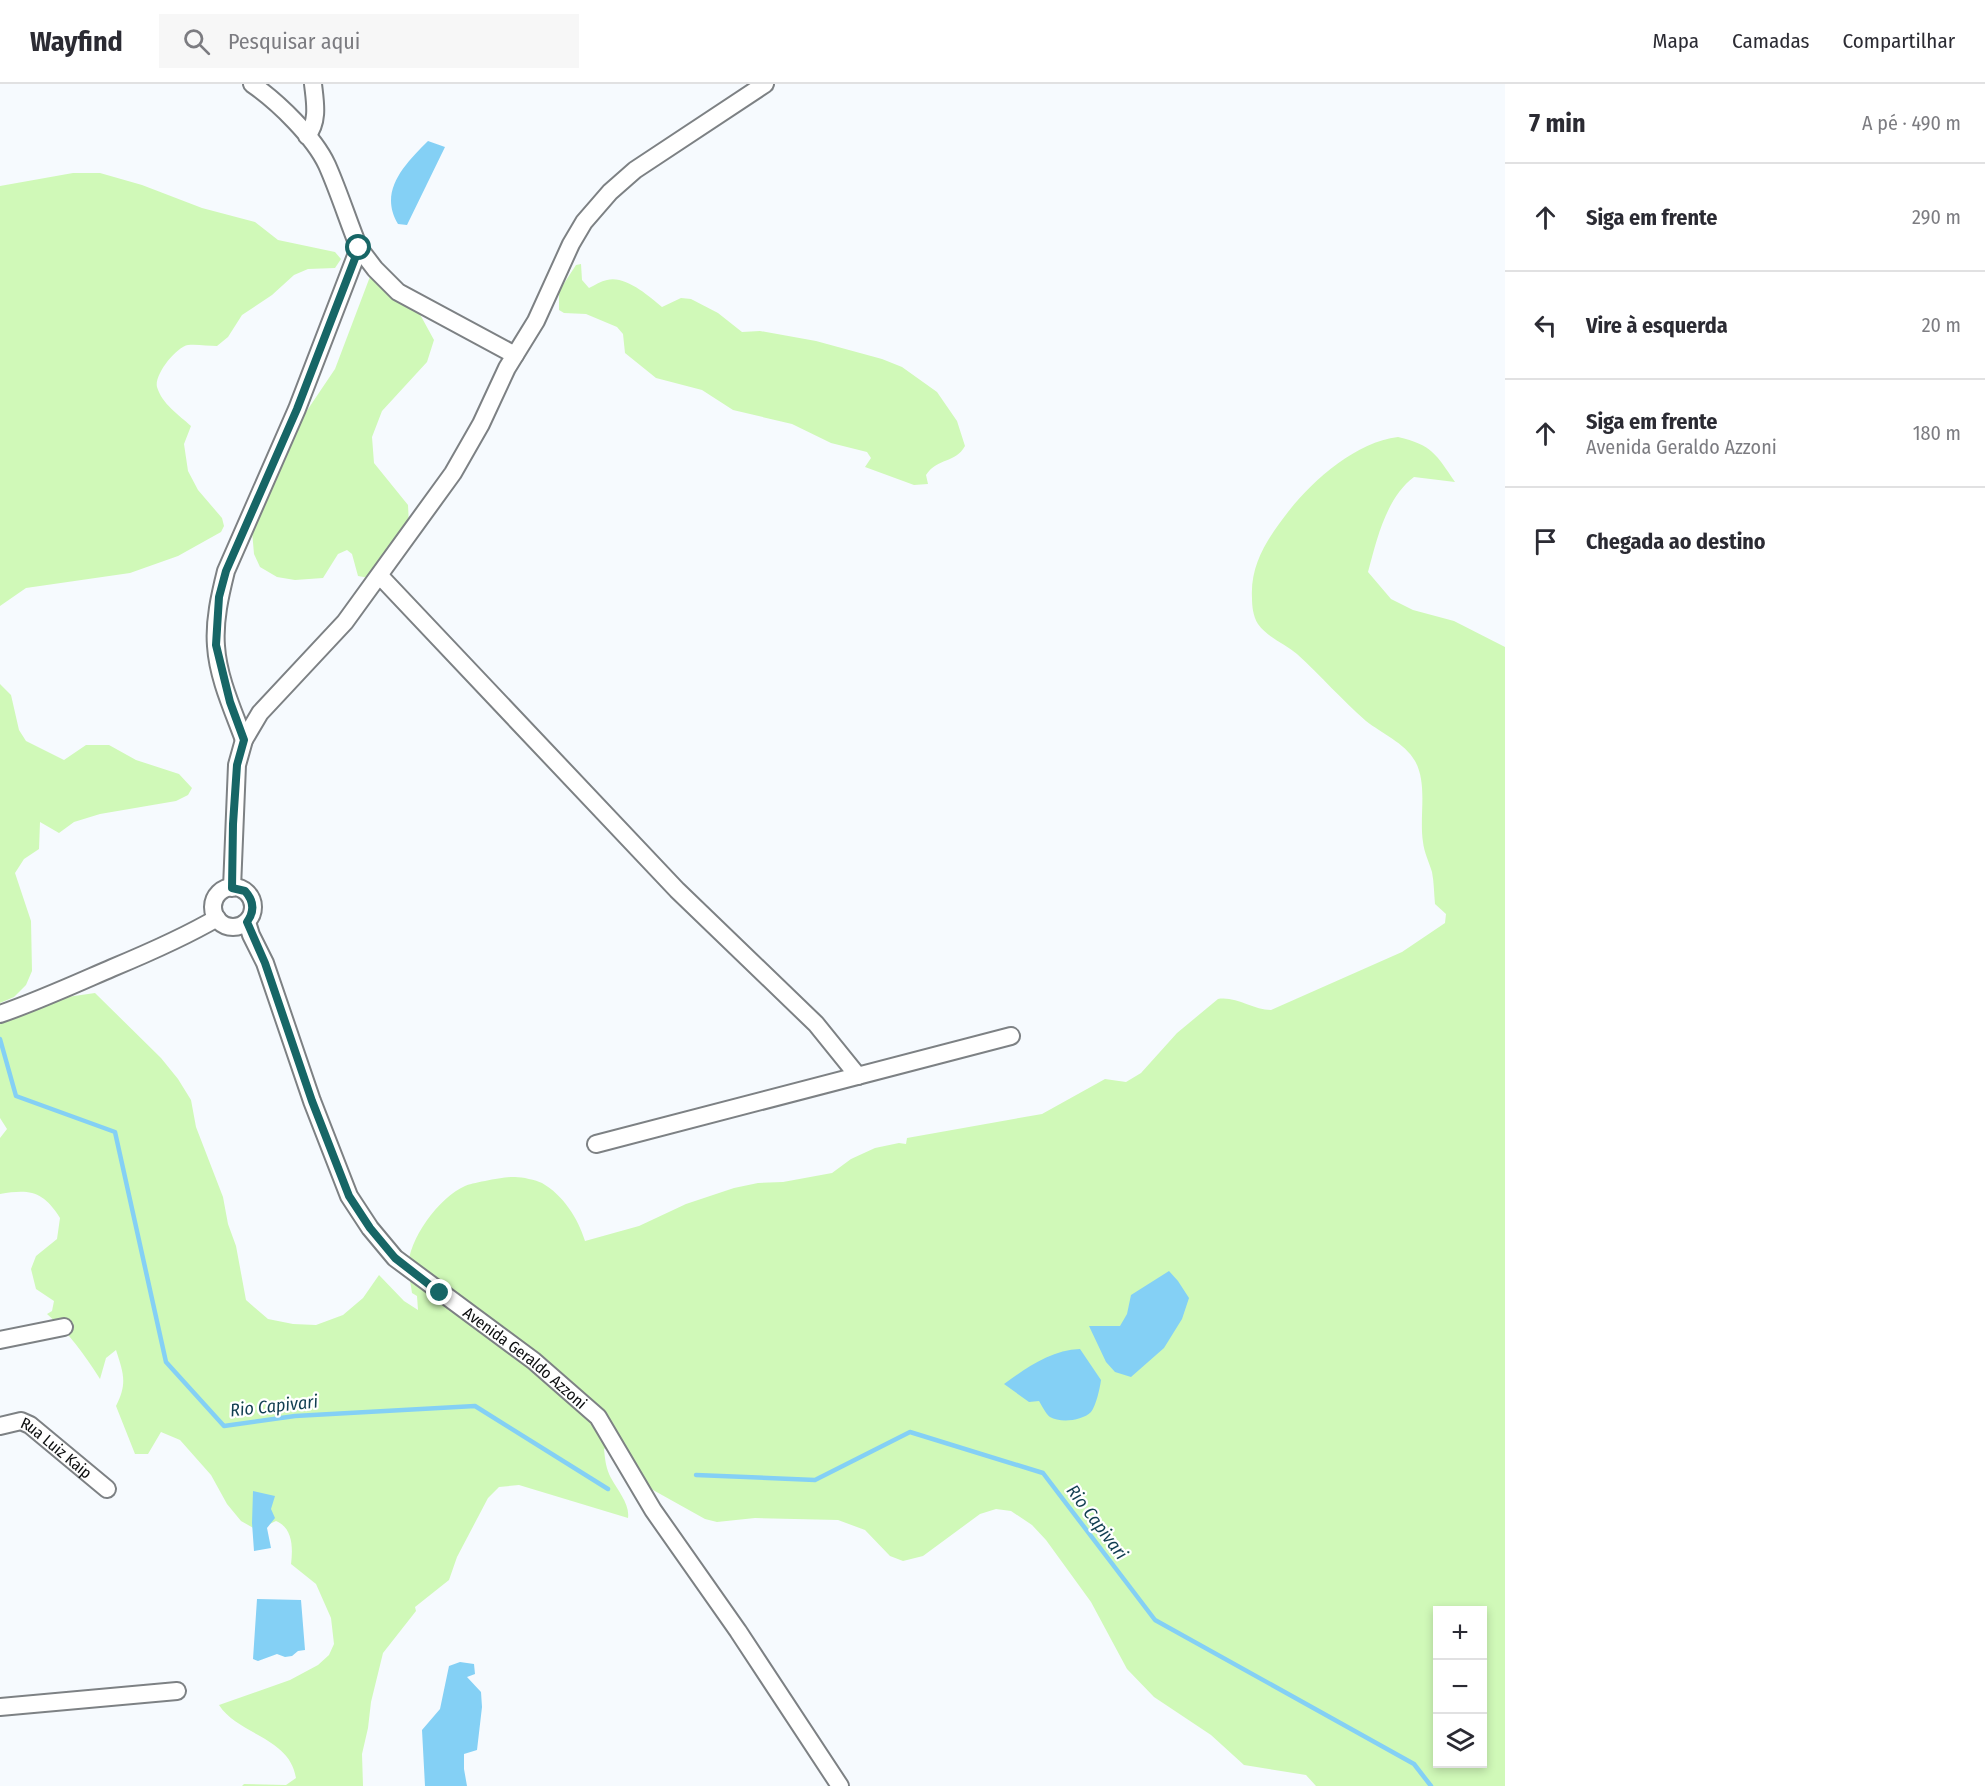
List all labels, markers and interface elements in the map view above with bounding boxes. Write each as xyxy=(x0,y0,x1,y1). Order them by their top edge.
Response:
search box xyxy=(159,14,579,68)
text: Wayfind xyxy=(30,25,123,58)
icon: search xyxy=(180,25,213,58)
text: Pesquisar aqui xyxy=(228,28,360,55)
text: Mapa xyxy=(1653,28,1699,54)
text: Camadas xyxy=(1732,28,1810,54)
text: Compartilhar xyxy=(1843,28,1955,54)
text: 7 min xyxy=(1529,108,1586,139)
text: A pé · 490 m xyxy=(1862,111,1961,135)
icon: ahead xyxy=(1529,201,1562,234)
text: Siga em frente xyxy=(1586,204,1717,231)
text: 290 m xyxy=(1912,205,1961,229)
route start xyxy=(345,234,371,260)
icon: left xyxy=(1529,309,1562,342)
text: Vire à esquerda xyxy=(1586,312,1728,339)
text: 20 m xyxy=(1922,313,1961,337)
text: Siga em frente xyxy=(1586,408,1717,435)
icon: ahead xyxy=(1529,417,1562,450)
text: 180 m xyxy=(1913,421,1961,445)
text: Avenida Geraldo Azzoni xyxy=(1586,435,1777,459)
icon: arrive xyxy=(1529,525,1562,558)
text: Chegada ao destino xyxy=(1586,528,1766,555)
route end xyxy=(426,1279,452,1305)
street label: Avenida Geraldo Azzoni xyxy=(460,1303,591,1413)
water label: Rio Capivari xyxy=(229,1390,319,1422)
street label: Rua Luiz Kaip xyxy=(18,1413,96,1482)
water label: Rio Capivari xyxy=(1062,1480,1133,1564)
map controls xyxy=(1433,1606,1487,1768)
button: + xyxy=(1433,1606,1487,1660)
button: − xyxy=(1433,1660,1487,1714)
button: layers xyxy=(1433,1714,1487,1768)

